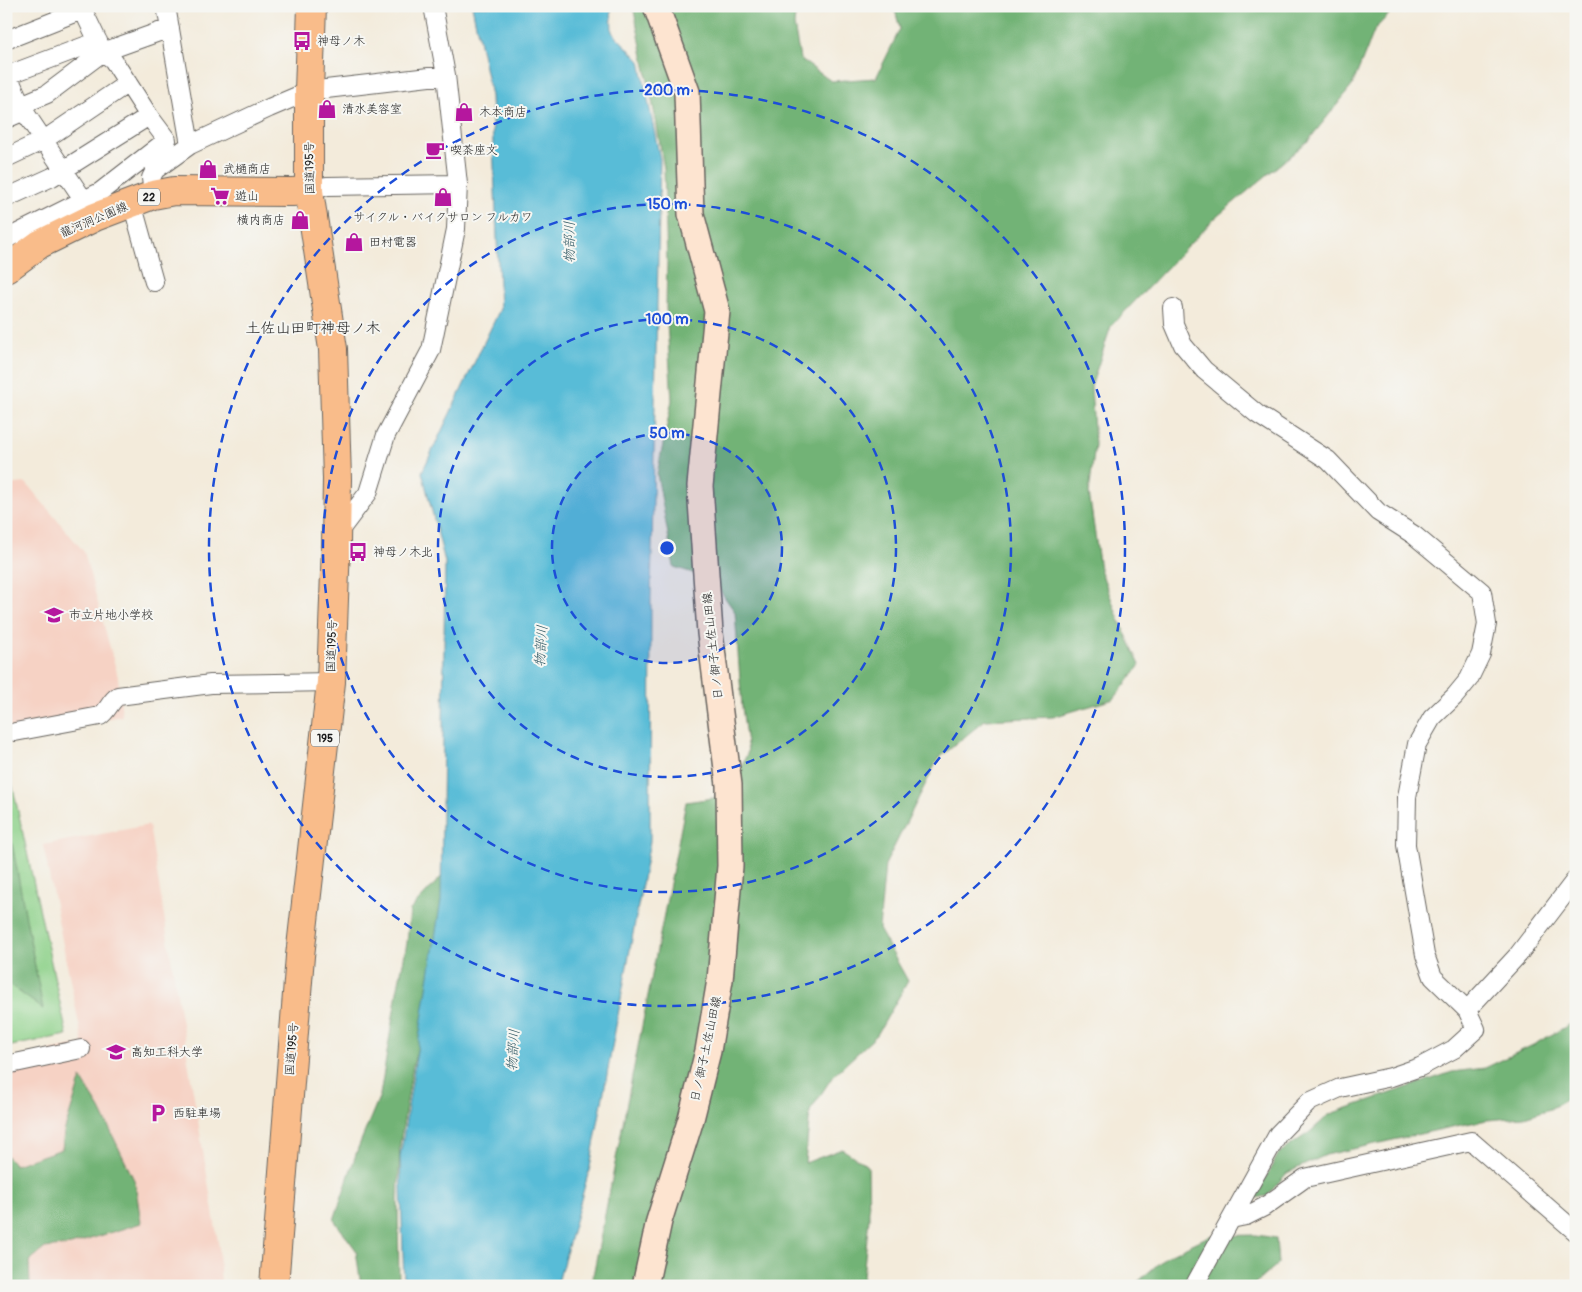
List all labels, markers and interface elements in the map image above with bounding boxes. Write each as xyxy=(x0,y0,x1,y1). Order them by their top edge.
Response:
bus stop icon: 神母ノ木 xyxy=(291,30,313,52)
place label: 神母ノ木 xyxy=(317,34,365,49)
text: 200 m xyxy=(644,81,690,100)
shop icon: 清水美容室 xyxy=(316,98,338,120)
shop icon: 木本商店 xyxy=(453,101,475,123)
place label: 清水美容室 xyxy=(342,102,402,117)
place label: 木本商店 xyxy=(479,105,527,120)
cafe icon: 喫茶座文 xyxy=(424,139,446,161)
street label: 国道195号 xyxy=(302,141,318,195)
place label: 喫茶座文 xyxy=(450,143,498,158)
shop icon: 武樋商店 xyxy=(197,158,219,180)
place label: 武樋商店 xyxy=(223,162,271,177)
supermarket icon: 遊山 xyxy=(209,185,231,207)
shop icon: サイクル・バイクサロン フルカワ xyxy=(432,186,454,208)
road number: 22 xyxy=(138,188,160,206)
place label: 遊山 xyxy=(235,189,259,204)
text: 150 m xyxy=(647,195,687,214)
street label: 龍河洞公園線 xyxy=(58,199,130,241)
shop icon: 横内商店 xyxy=(289,209,311,231)
place label: サイクル・バイクサロン フルカワ xyxy=(353,210,533,225)
place label: 横内商店 xyxy=(237,213,285,228)
water label: 物部川 xyxy=(561,221,578,263)
shop icon: 田村電器 xyxy=(343,231,365,253)
place label: 田村電器 xyxy=(369,235,417,250)
text: 100 m xyxy=(646,310,688,329)
district label: 土佐山田町神母ノ木 xyxy=(245,319,381,338)
text: 50 m xyxy=(650,424,684,443)
centre of rings xyxy=(658,539,676,557)
bus stop icon: 神母ノ木北 xyxy=(347,541,369,563)
place label: 神母ノ木北 xyxy=(373,545,433,560)
street label: 日ノ御子土佐山田線 xyxy=(700,592,726,700)
school or university icon: 市立片地小学校 xyxy=(43,604,65,626)
place label: 市立片地小学校 xyxy=(69,608,153,623)
street label: 国道195号 xyxy=(324,619,340,673)
water label: 物部川 xyxy=(531,624,551,668)
road number: 195 xyxy=(311,730,339,746)
street label: 日ノ御子土佐山田線 xyxy=(687,995,725,1103)
street label: 国道195号 xyxy=(282,1022,302,1076)
water label: 物部川 xyxy=(503,1028,523,1072)
school or university icon: 高知工科大学 xyxy=(105,1041,127,1063)
place label: 高知工科大学 xyxy=(131,1045,203,1060)
parking icon: 西駐車場 xyxy=(147,1102,169,1124)
place label: 西駐車場 xyxy=(173,1106,221,1121)

